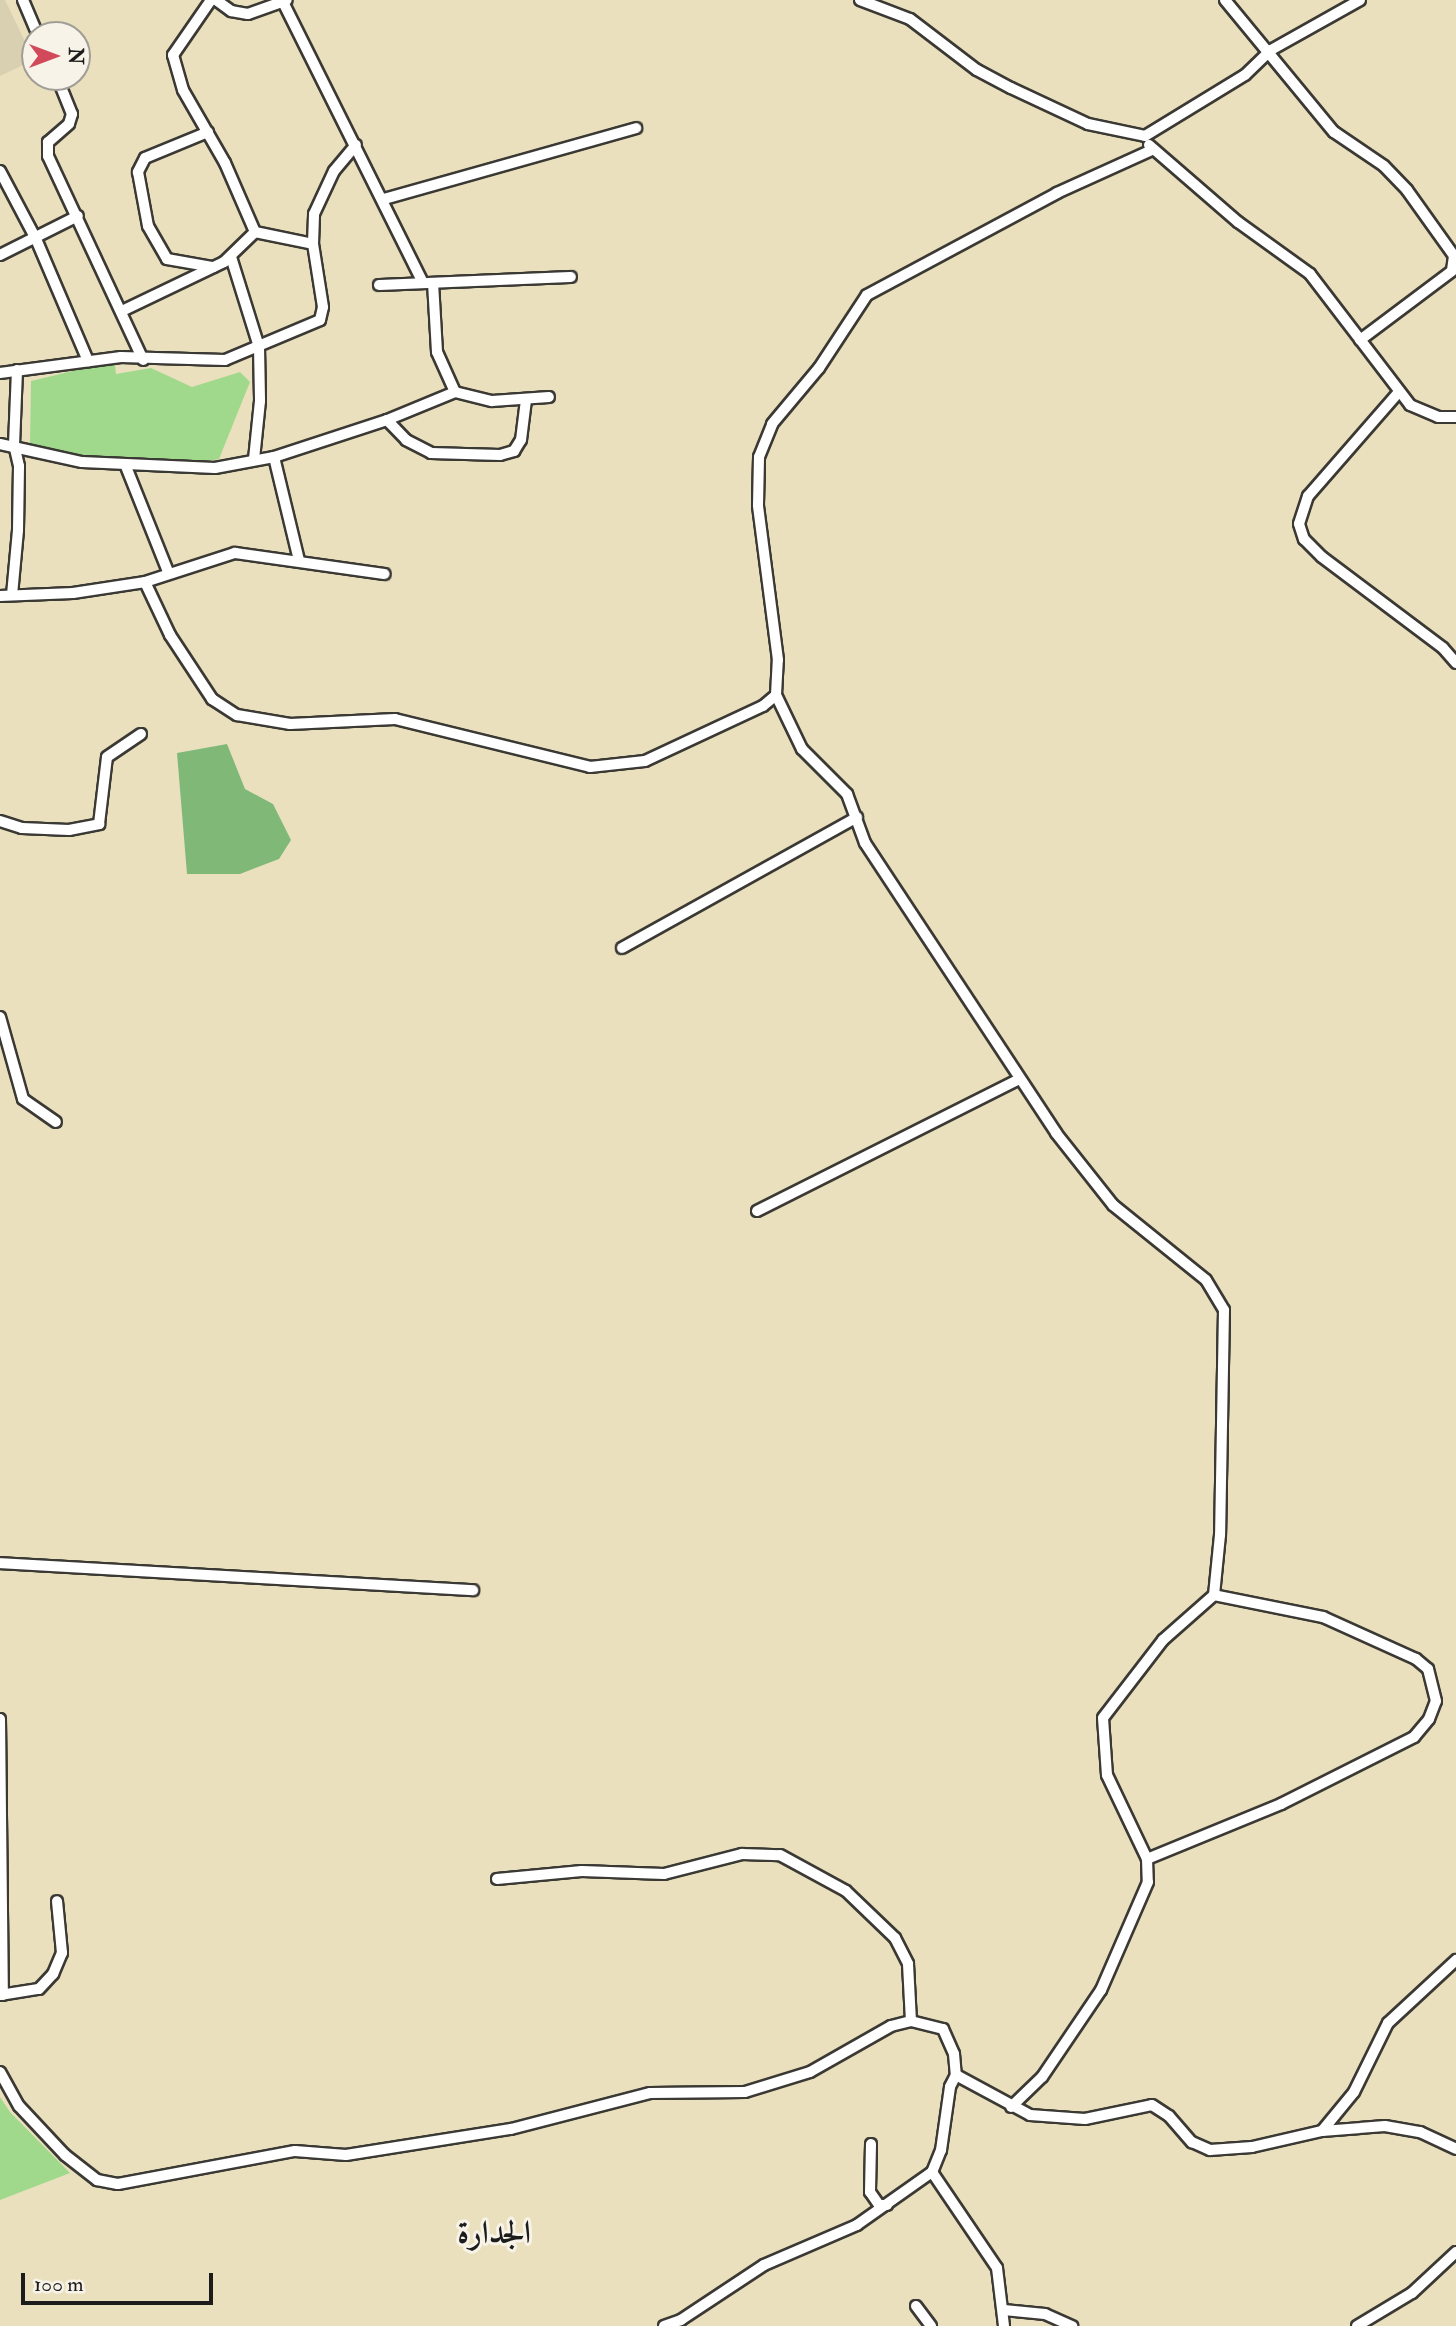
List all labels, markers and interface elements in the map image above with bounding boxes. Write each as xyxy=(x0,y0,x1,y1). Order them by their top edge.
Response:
north arrow xyxy=(21,21,91,91)
text: N xyxy=(63,47,87,65)
district label: الجدارة xyxy=(457,2214,531,2252)
scale bar xyxy=(24,2260,217,2304)
text: 100 m xyxy=(34,2271,84,2298)

